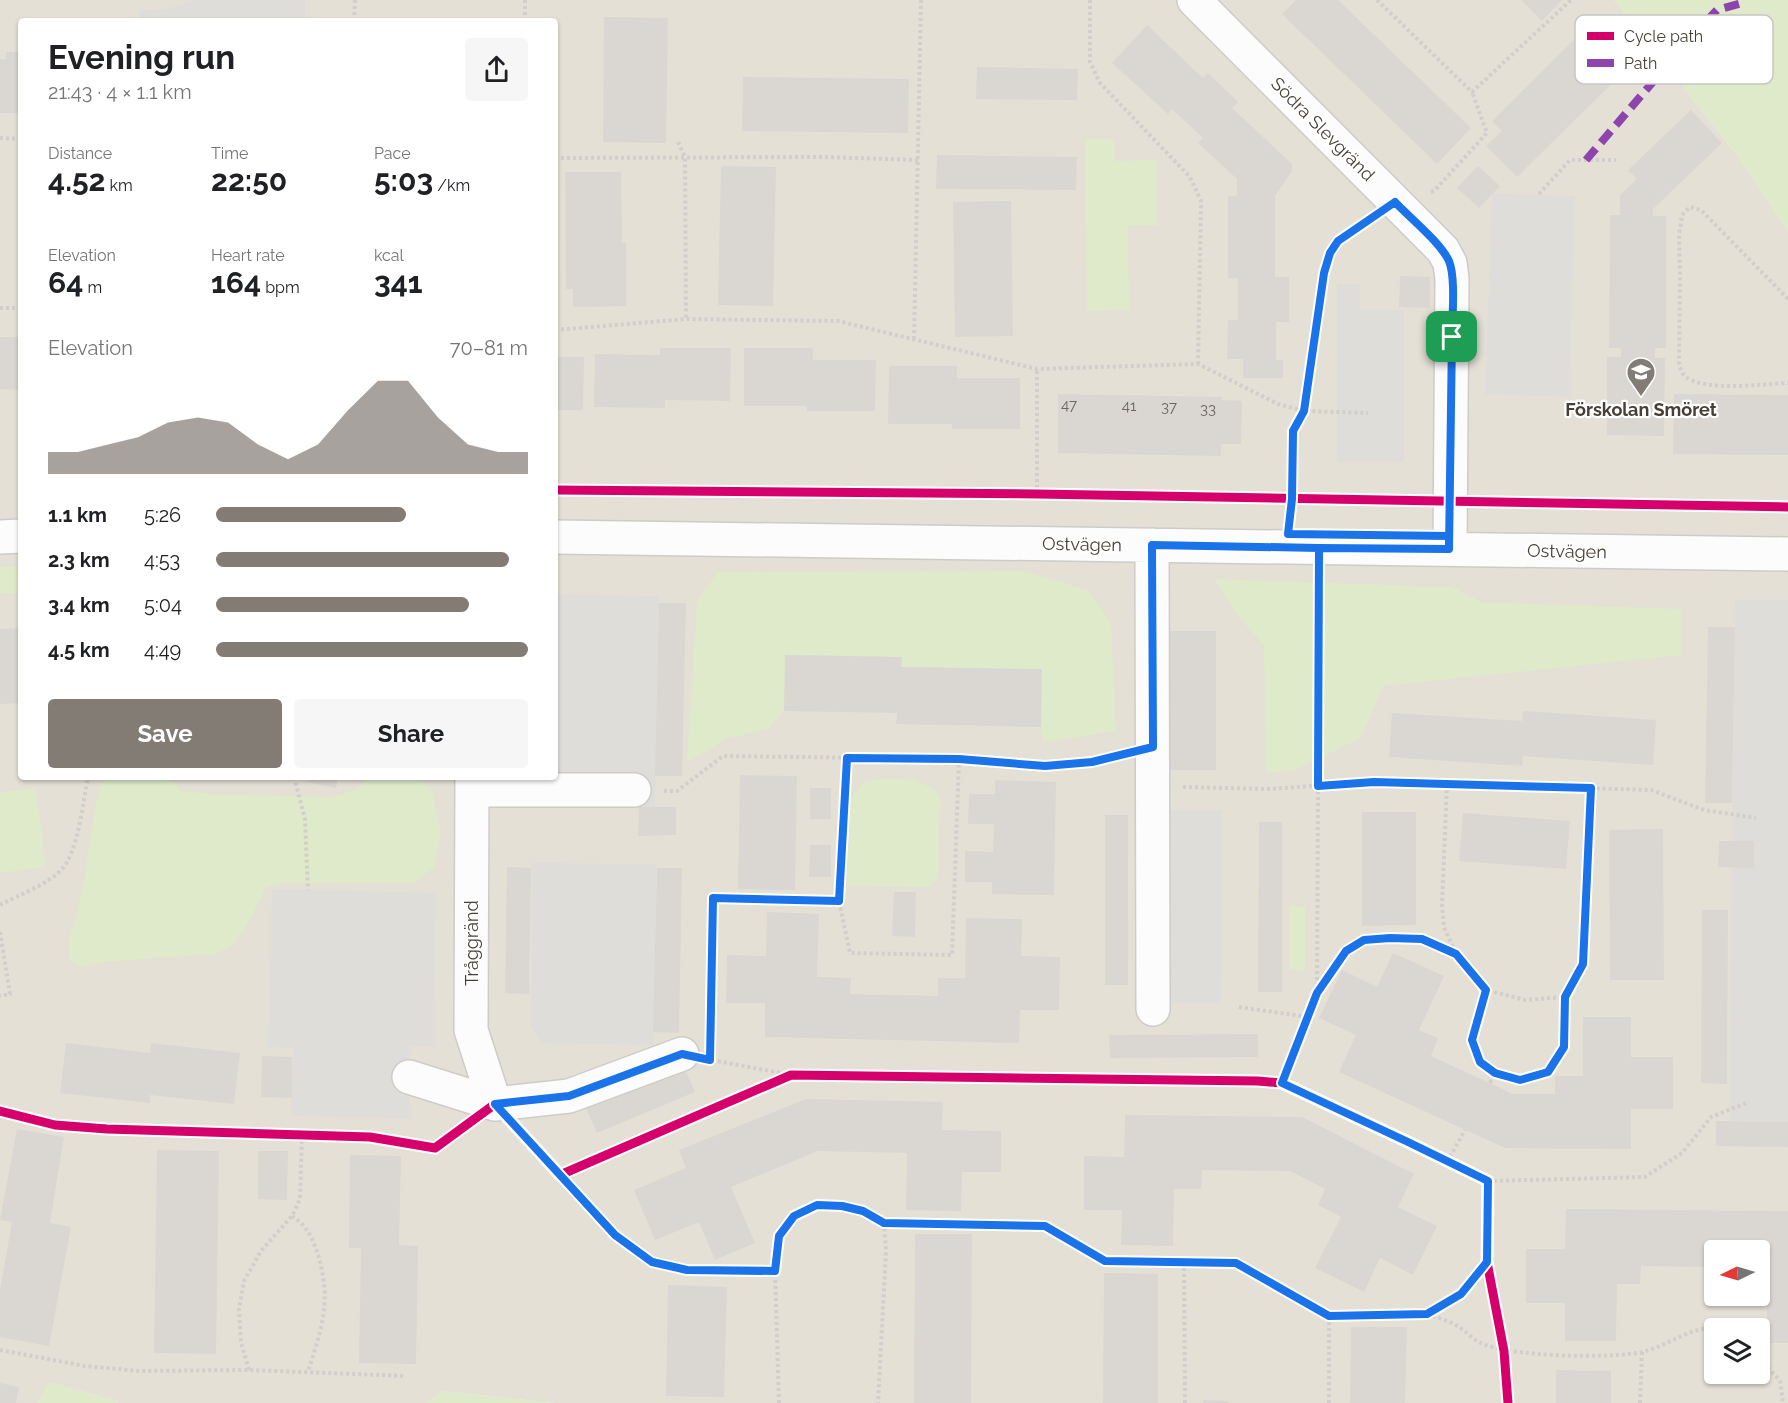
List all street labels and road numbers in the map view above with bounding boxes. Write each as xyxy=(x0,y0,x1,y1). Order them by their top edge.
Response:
street label: Södra Slevgränd xyxy=(1267,73,1379,185)
street label: Ostvägen xyxy=(1042,533,1122,555)
street label: Ostvägen xyxy=(1527,540,1607,562)
street label: Tråggränd xyxy=(461,900,482,986)

